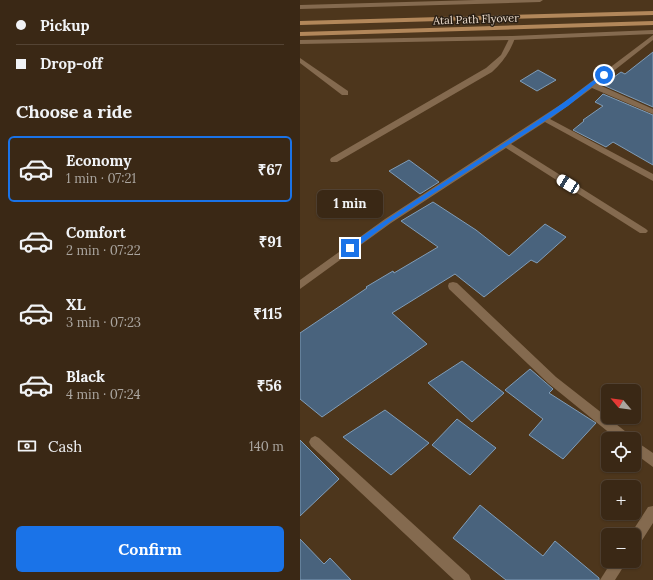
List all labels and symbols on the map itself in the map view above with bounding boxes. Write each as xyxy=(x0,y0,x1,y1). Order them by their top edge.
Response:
street label: Atal Path Flyover xyxy=(432,10,519,28)
route start xyxy=(595,66,613,84)
car xyxy=(555,173,581,195)
callout: 1 min xyxy=(317,190,383,218)
route end xyxy=(341,239,359,257)
north arrow xyxy=(601,384,641,424)

